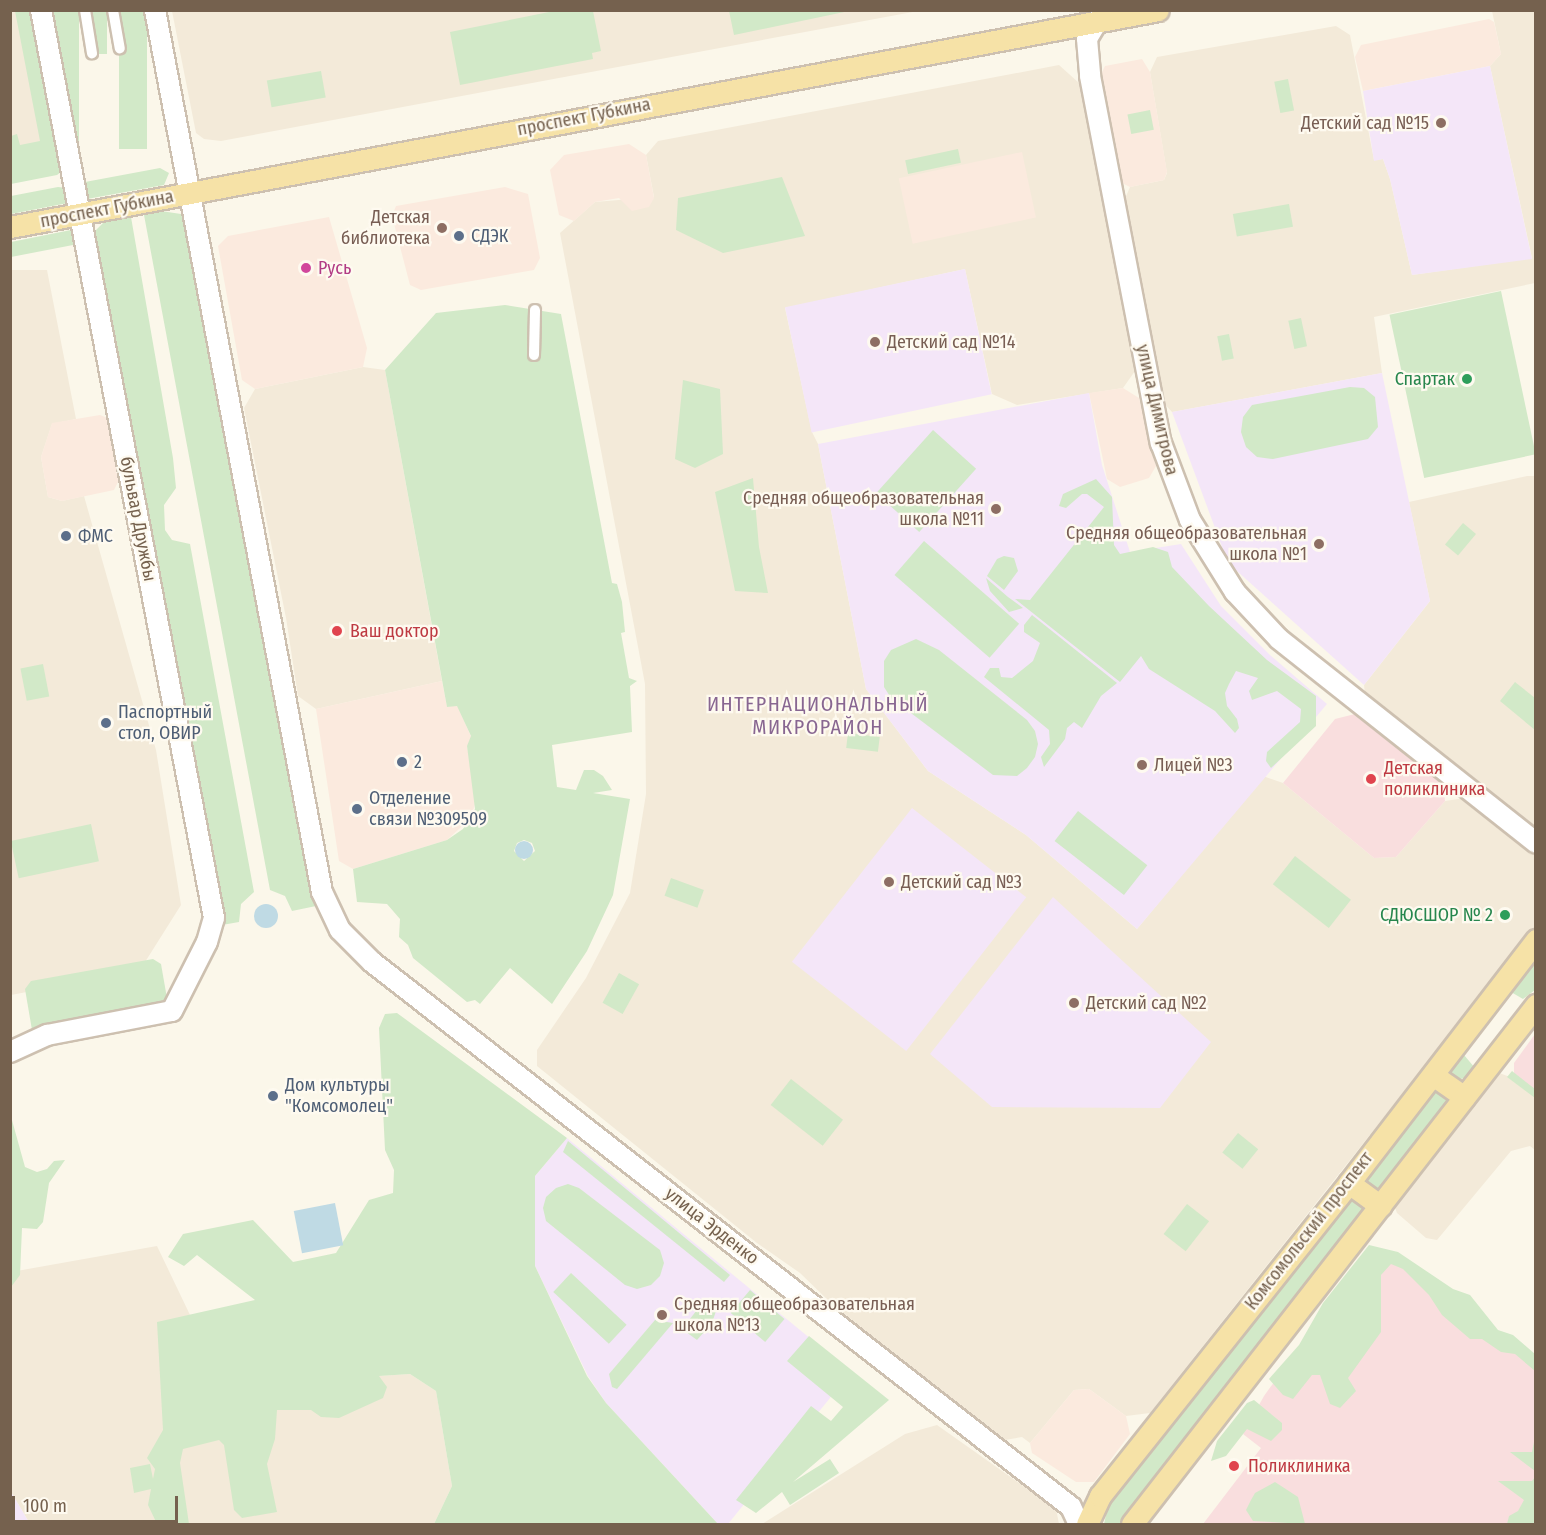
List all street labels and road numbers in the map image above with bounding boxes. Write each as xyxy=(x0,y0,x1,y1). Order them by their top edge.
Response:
street label: проспект Губкина xyxy=(515,93,653,141)
street label: проспект Губкина xyxy=(38,185,176,233)
street label: улица Димитрова xyxy=(1131,342,1183,478)
street label: бульвар Дружбы xyxy=(115,455,161,583)
street label: Комсомольский проспект xyxy=(1241,1148,1377,1314)
street label: улица Эрденко xyxy=(661,1183,763,1269)

